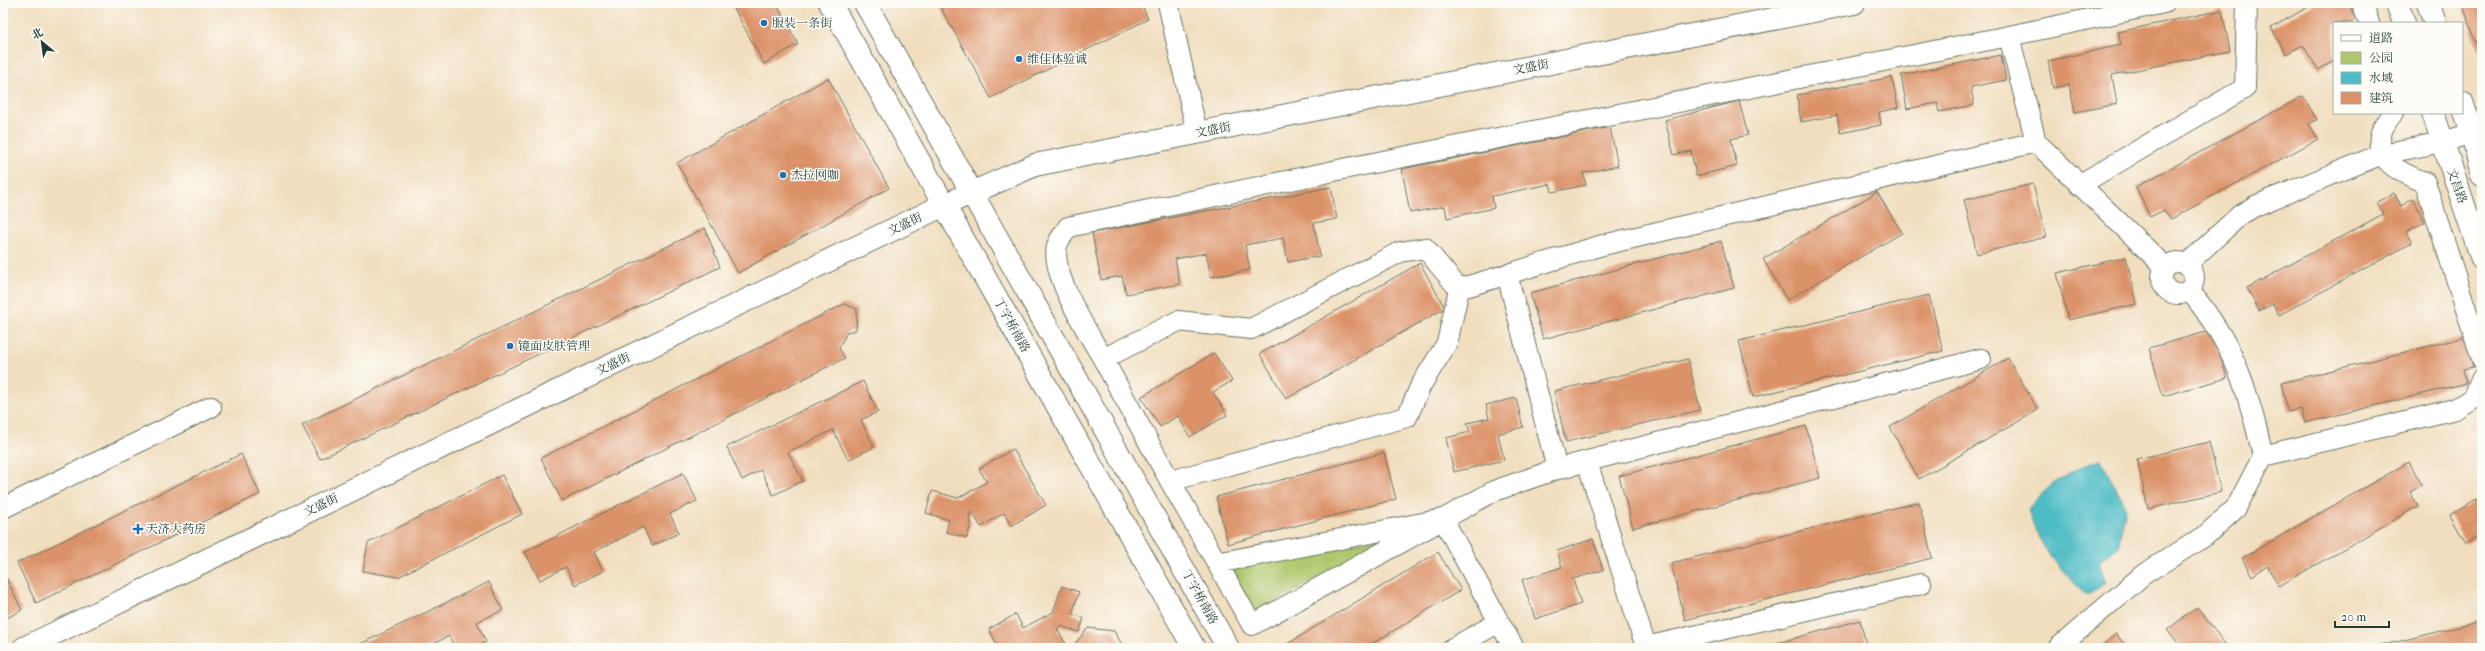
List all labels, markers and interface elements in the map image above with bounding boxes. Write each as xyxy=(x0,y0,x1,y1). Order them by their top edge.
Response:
place label: 服装一条街 xyxy=(772,16,833,30)
marker: 服装一条街 xyxy=(759,18,769,28)
north arrow xyxy=(22,22,62,62)
legend xyxy=(2333,22,2463,114)
text: 北 xyxy=(29,25,45,42)
text: 道路 xyxy=(2369,31,2393,45)
text: 公园 xyxy=(2369,51,2393,65)
place label: 维佳体验诚 xyxy=(1027,52,1087,66)
marker: 维佳体验诚 xyxy=(1014,54,1024,64)
street label: 文盛街 xyxy=(1512,57,1551,77)
text: 水域 xyxy=(2369,71,2393,85)
text: 建筑 xyxy=(2369,91,2393,105)
street label: 文盛街 xyxy=(1194,120,1233,140)
street label: 文昌路 xyxy=(2445,167,2469,205)
place label: 杰拉网咖 xyxy=(791,168,839,182)
marker: 杰拉网咖 xyxy=(778,170,788,180)
street label: 文盛街 xyxy=(886,209,925,238)
street label: 丁字桥南路 xyxy=(991,295,1033,355)
place label: 镜面皮肤管理 xyxy=(518,339,590,353)
marker: 镜面皮肤管理 xyxy=(505,341,515,351)
street label: 文盛街 xyxy=(594,349,633,378)
street label: 文盛街 xyxy=(302,490,341,519)
place label: 天济大药房 xyxy=(146,522,206,536)
marker: 天济大药房 xyxy=(133,524,143,534)
street label: 丁字桥南路 xyxy=(1179,567,1221,627)
scale bar xyxy=(2335,603,2389,629)
text: 20 m xyxy=(2341,610,2366,624)

